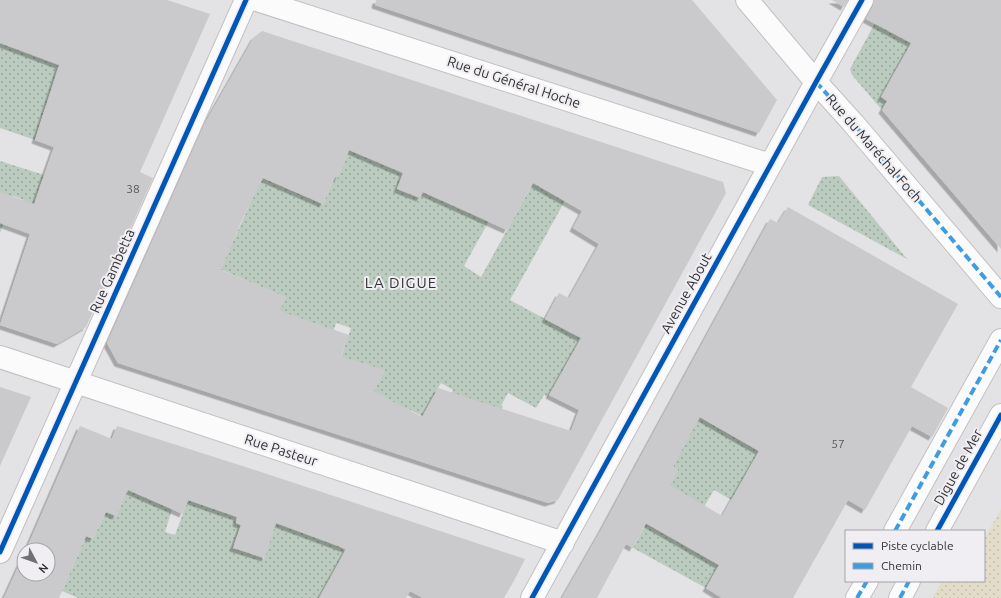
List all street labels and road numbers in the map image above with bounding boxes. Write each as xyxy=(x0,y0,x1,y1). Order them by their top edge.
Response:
street label: Rue du Général Hoche xyxy=(445,53,583,111)
street label: Rue du Maréchal Foch xyxy=(823,91,925,205)
street label: Rue Gambetta xyxy=(86,226,138,316)
street label: Avenue About xyxy=(657,250,715,336)
street label: Digue de Mer xyxy=(930,426,986,508)
street label: Rue Pasteur xyxy=(243,431,320,470)

